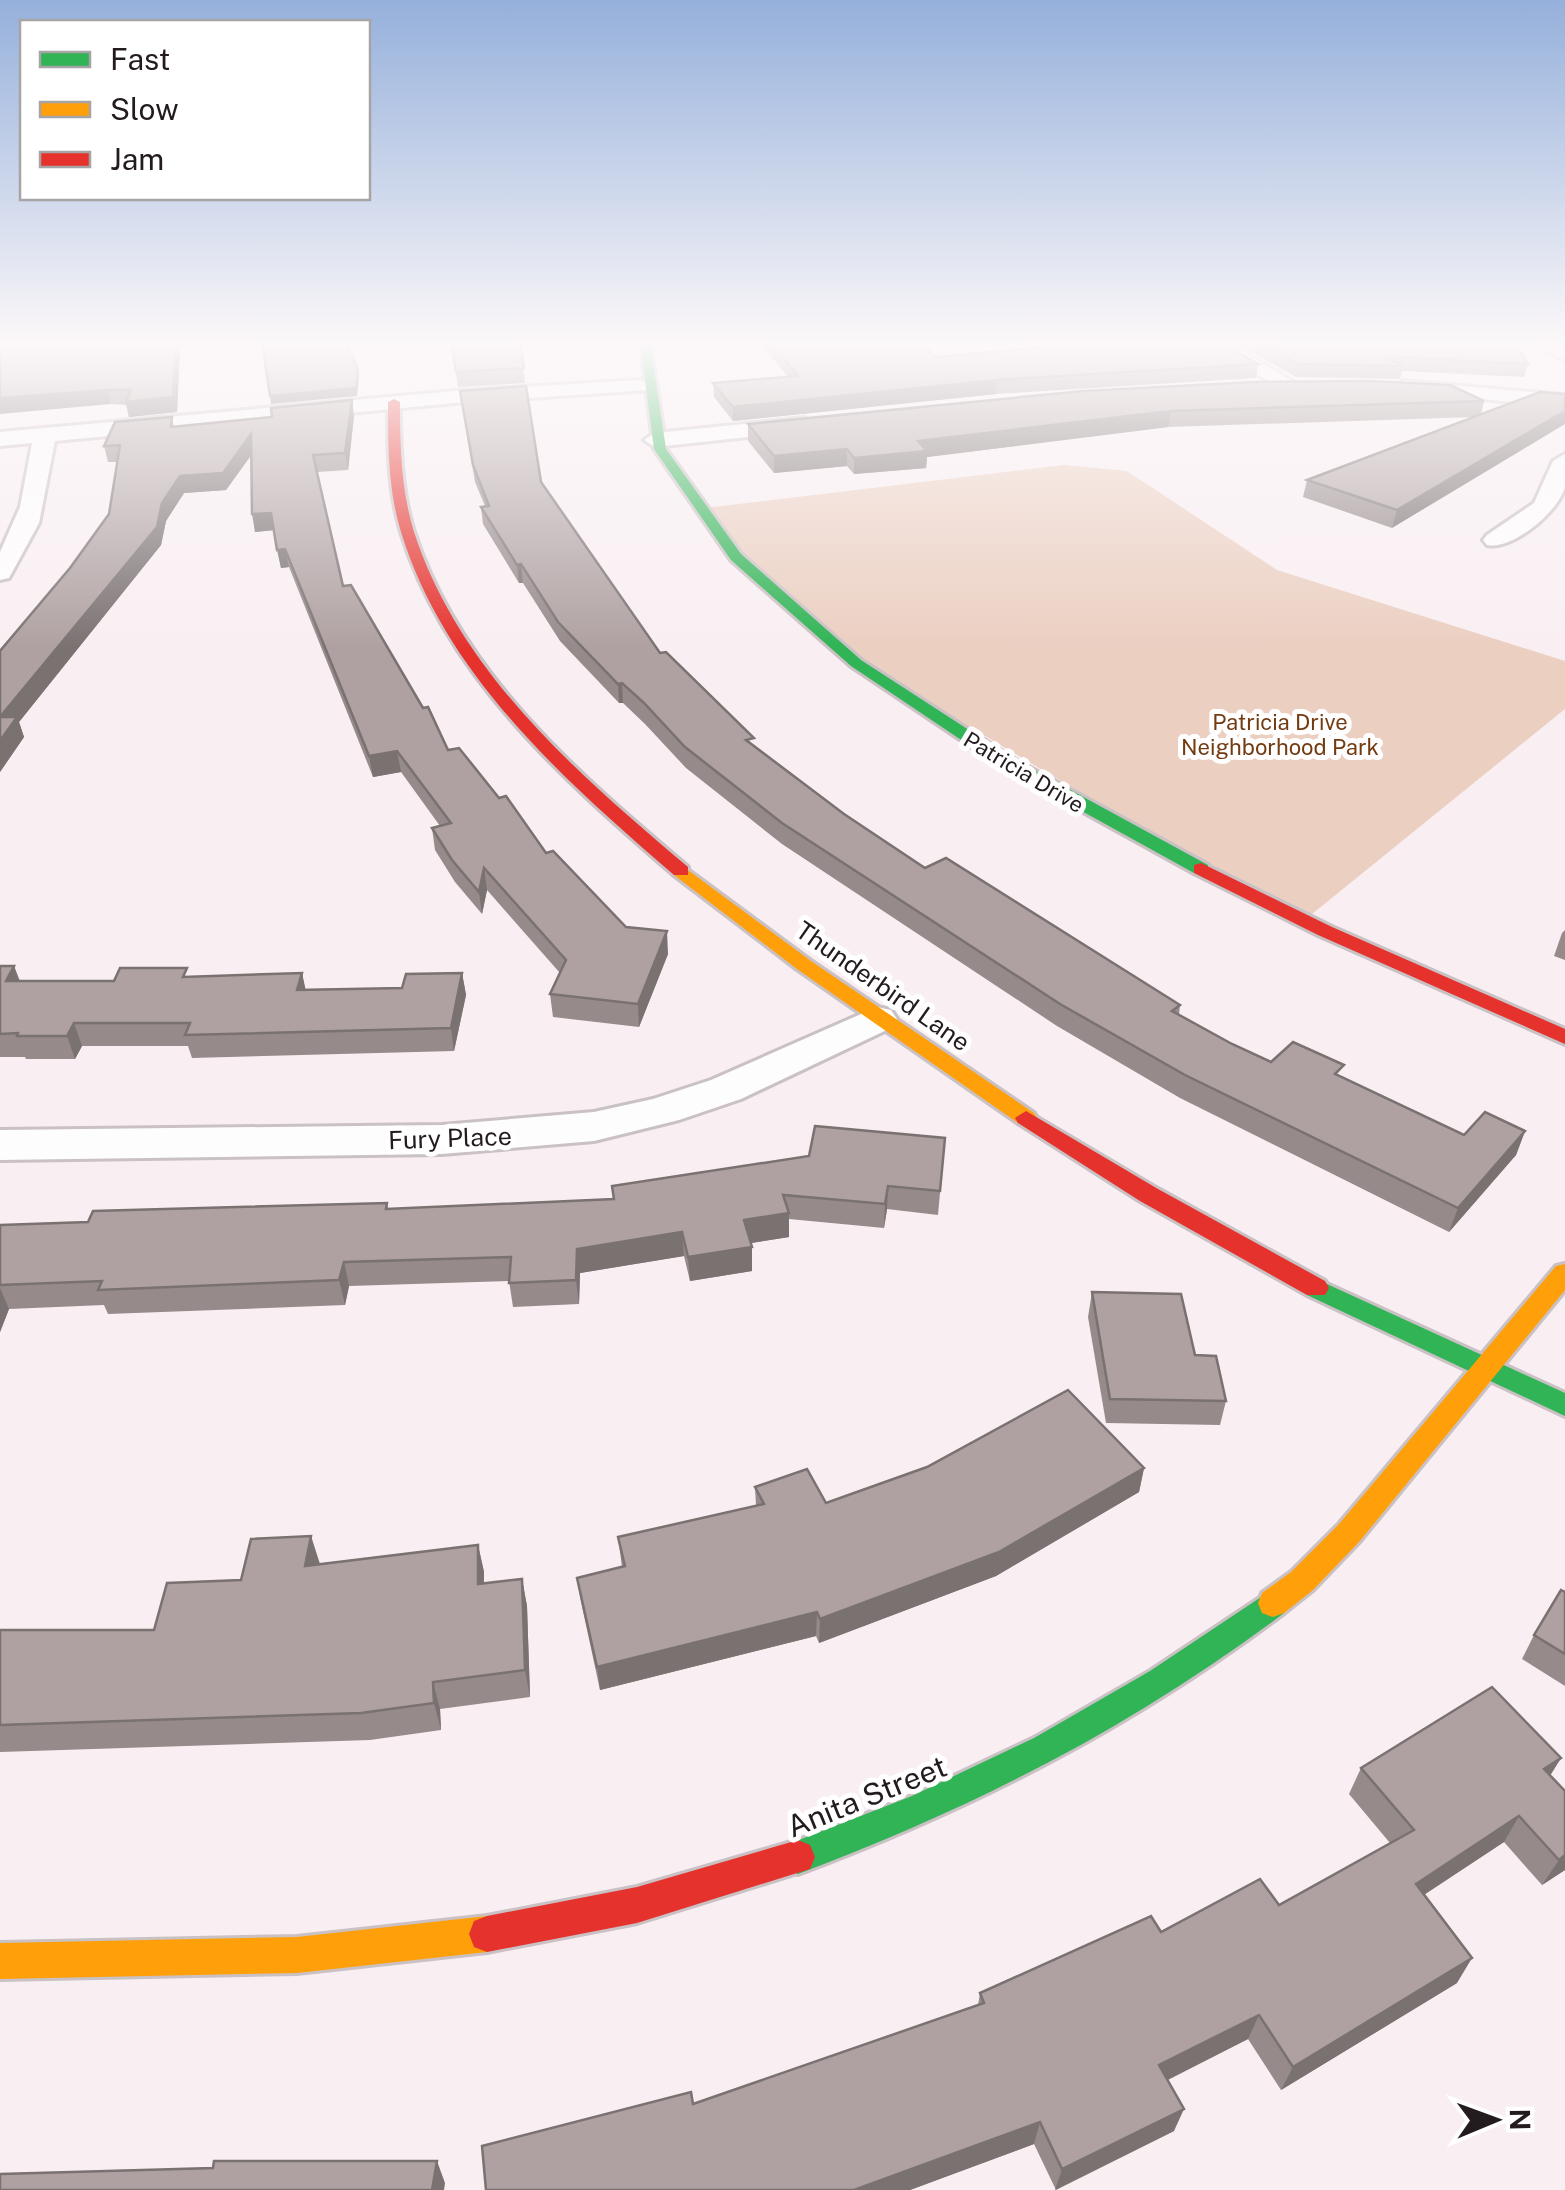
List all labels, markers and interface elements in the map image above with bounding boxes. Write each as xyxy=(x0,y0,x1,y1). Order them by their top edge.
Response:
legend xyxy=(20,20,370,200)
text: Fast xyxy=(110,41,170,77)
text: Slow xyxy=(110,91,179,127)
text: Jam xyxy=(110,141,164,177)
park label: Patricia Drive Neighborhood Park xyxy=(1181,709,1379,760)
street label: Patricia Drive xyxy=(959,726,1089,818)
street label: Thunderbird Lane xyxy=(790,915,976,1057)
street label: Fury Place xyxy=(388,1121,512,1155)
street label: Anita Street xyxy=(781,1748,952,1844)
north arrow xyxy=(1445,2070,1545,2170)
text: N xyxy=(1504,2108,1537,2131)

